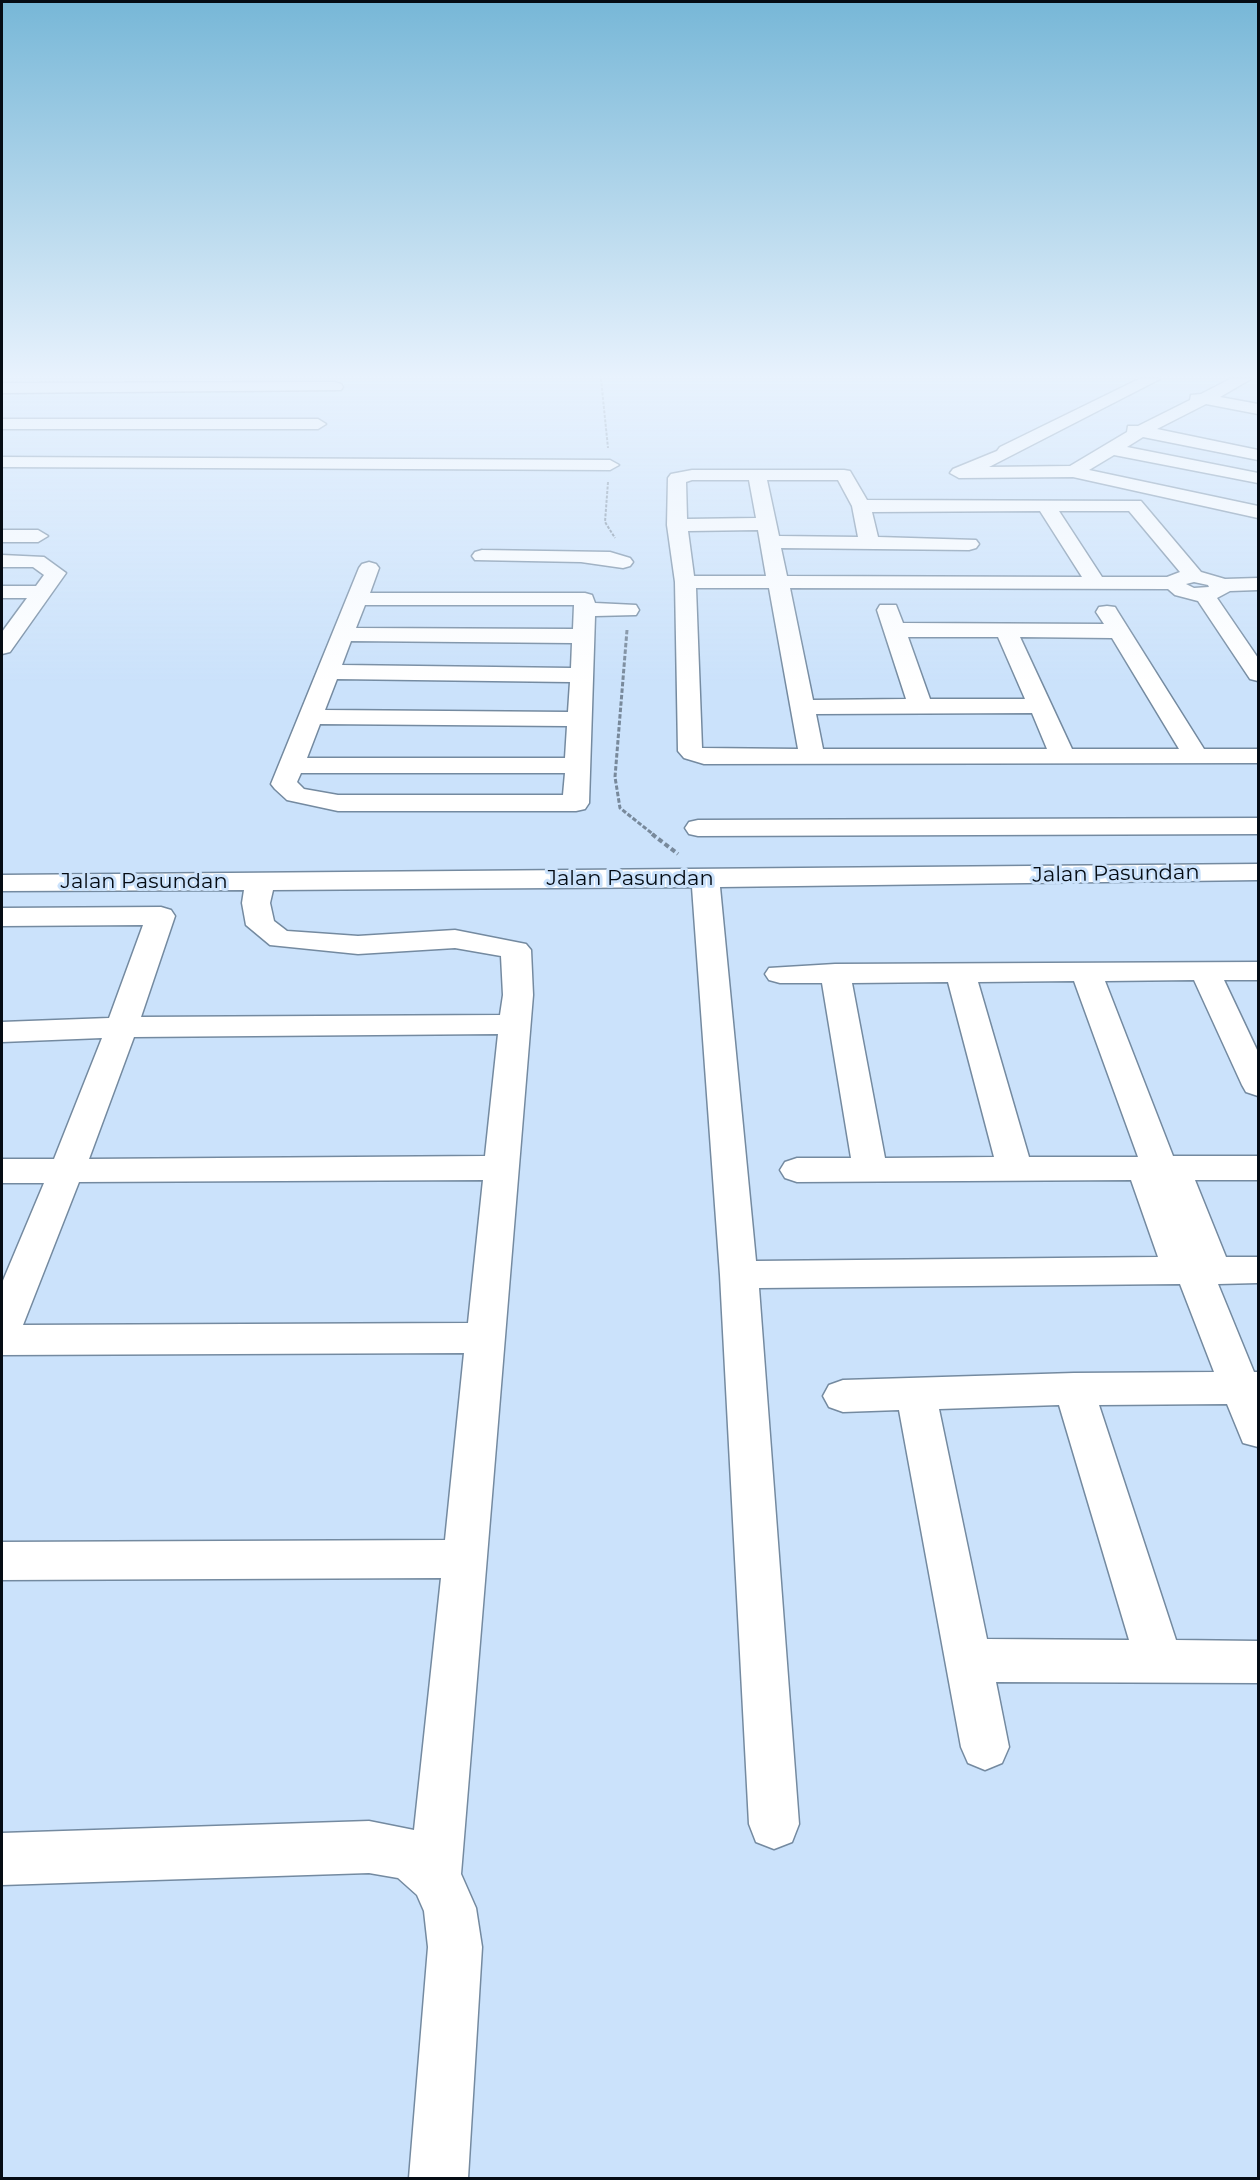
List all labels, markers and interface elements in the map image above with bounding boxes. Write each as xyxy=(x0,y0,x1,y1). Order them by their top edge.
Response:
street label: Jalan Pasundan xyxy=(1032,860,1200,888)
street label: Jalan Pasundan xyxy=(546,866,714,892)
street label: Jalan Pasundan xyxy=(60,869,228,895)

